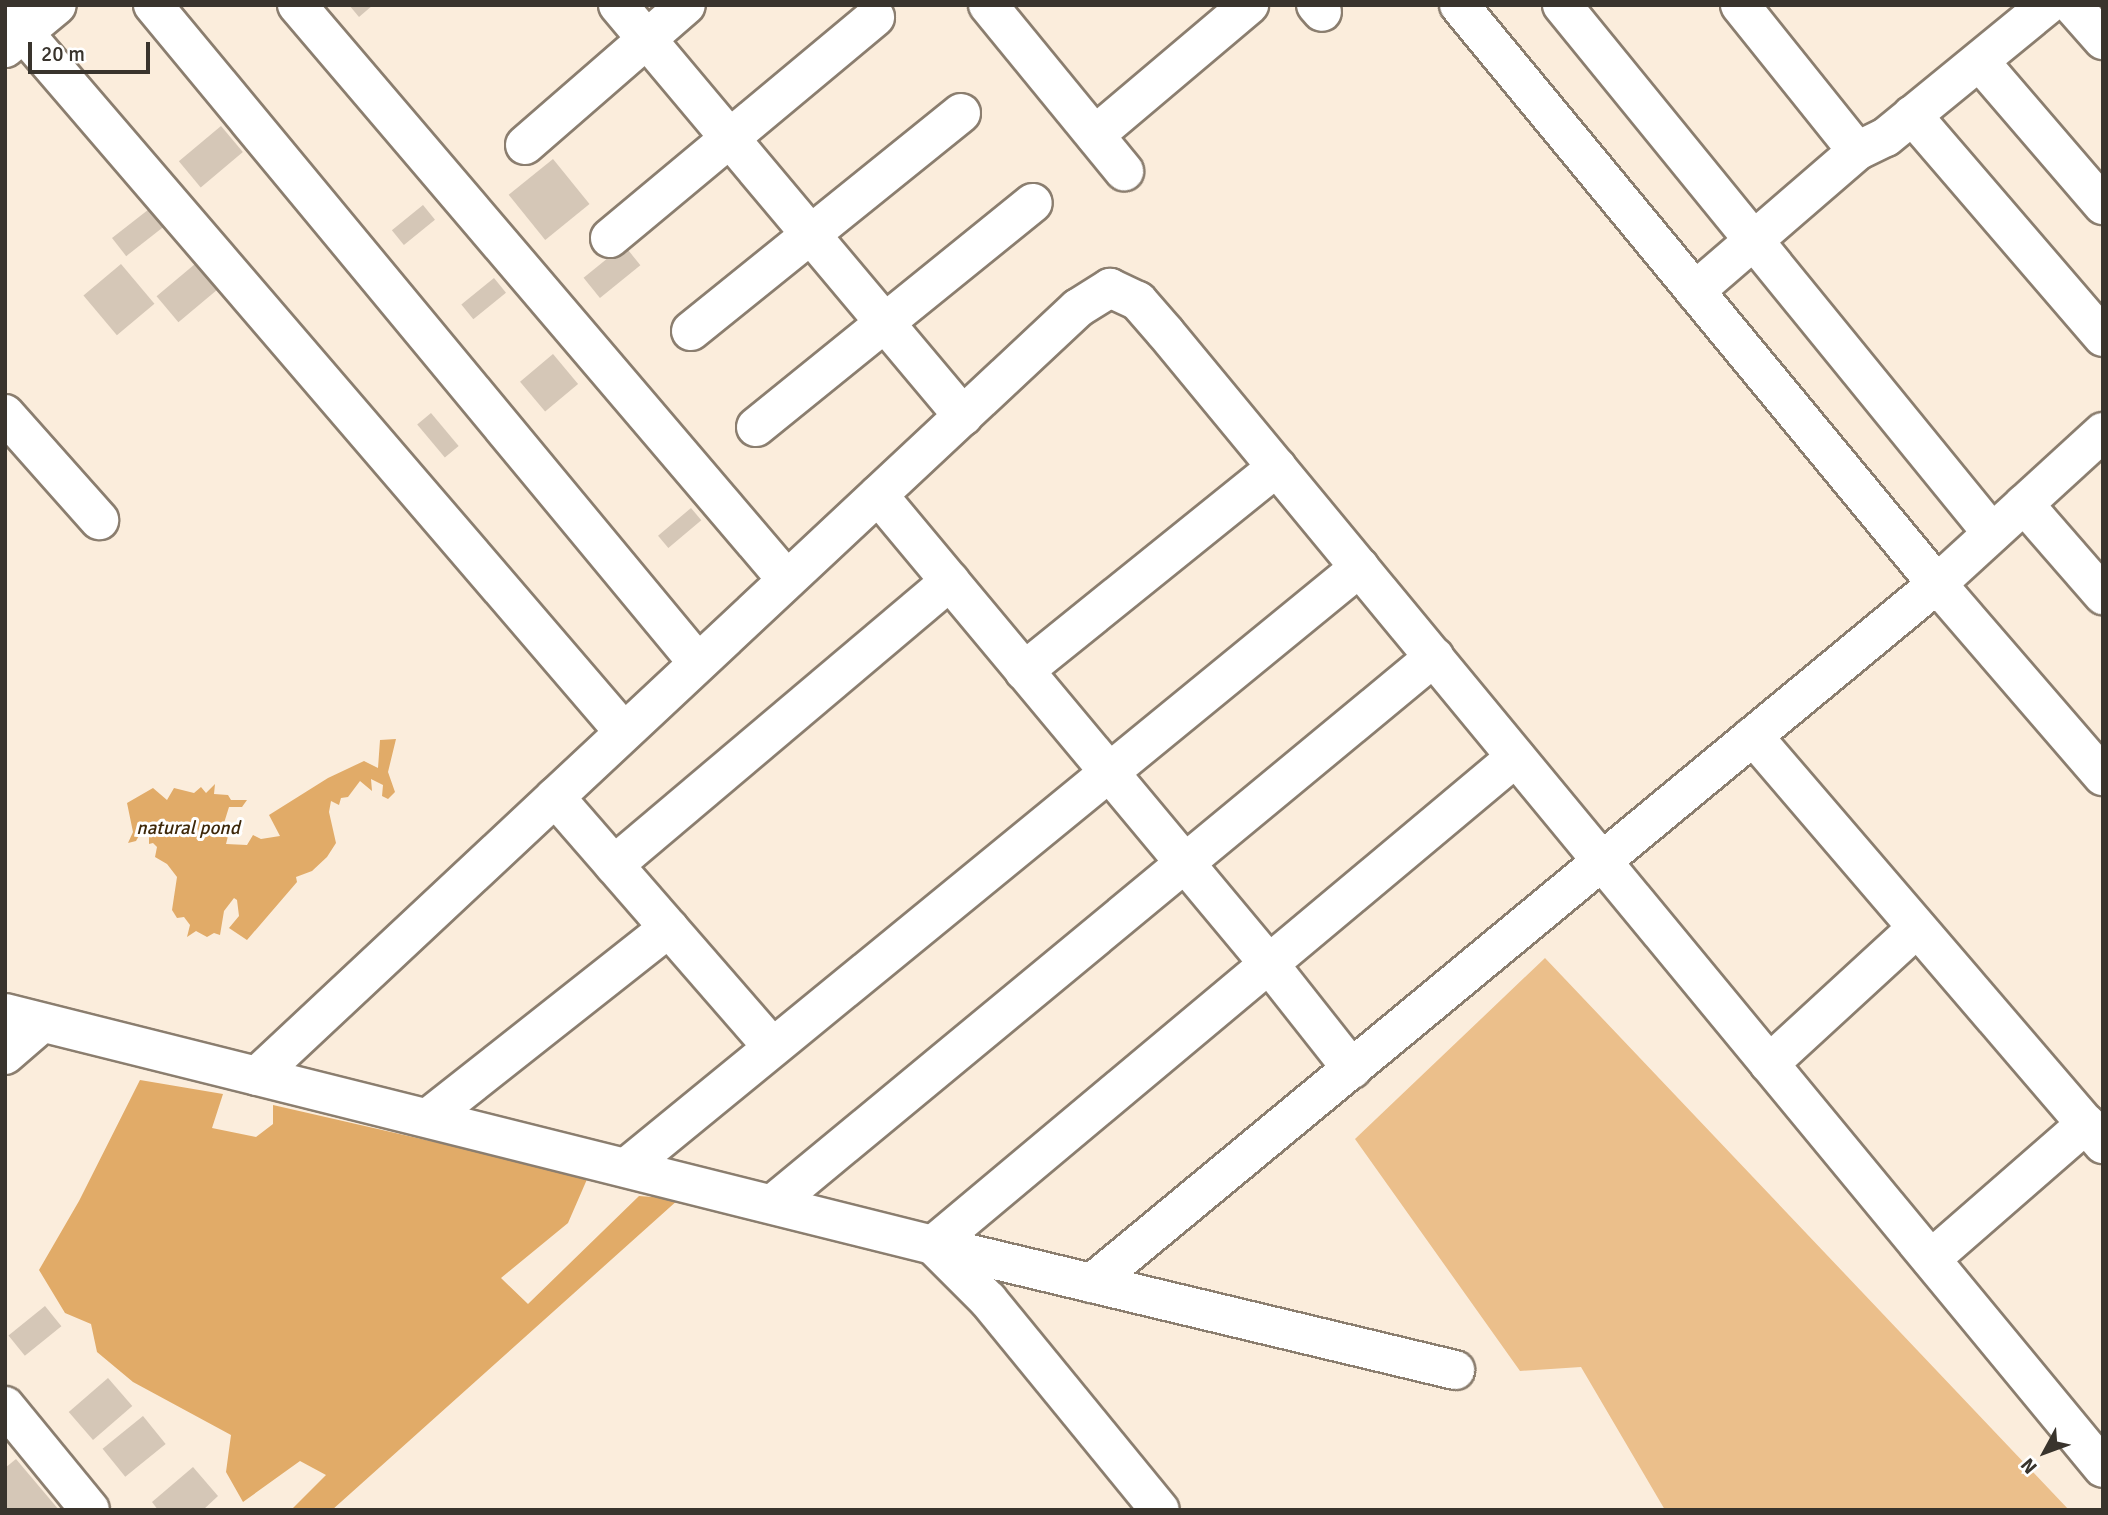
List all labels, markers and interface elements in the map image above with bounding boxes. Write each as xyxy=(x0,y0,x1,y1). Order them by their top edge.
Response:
scale bar xyxy=(32,28,154,72)
text: 20 m xyxy=(41,41,85,67)
water label: natural pond xyxy=(136,818,240,840)
north arrow xyxy=(2010,1417,2080,1487)
text: N xyxy=(2016,1453,2043,1479)

